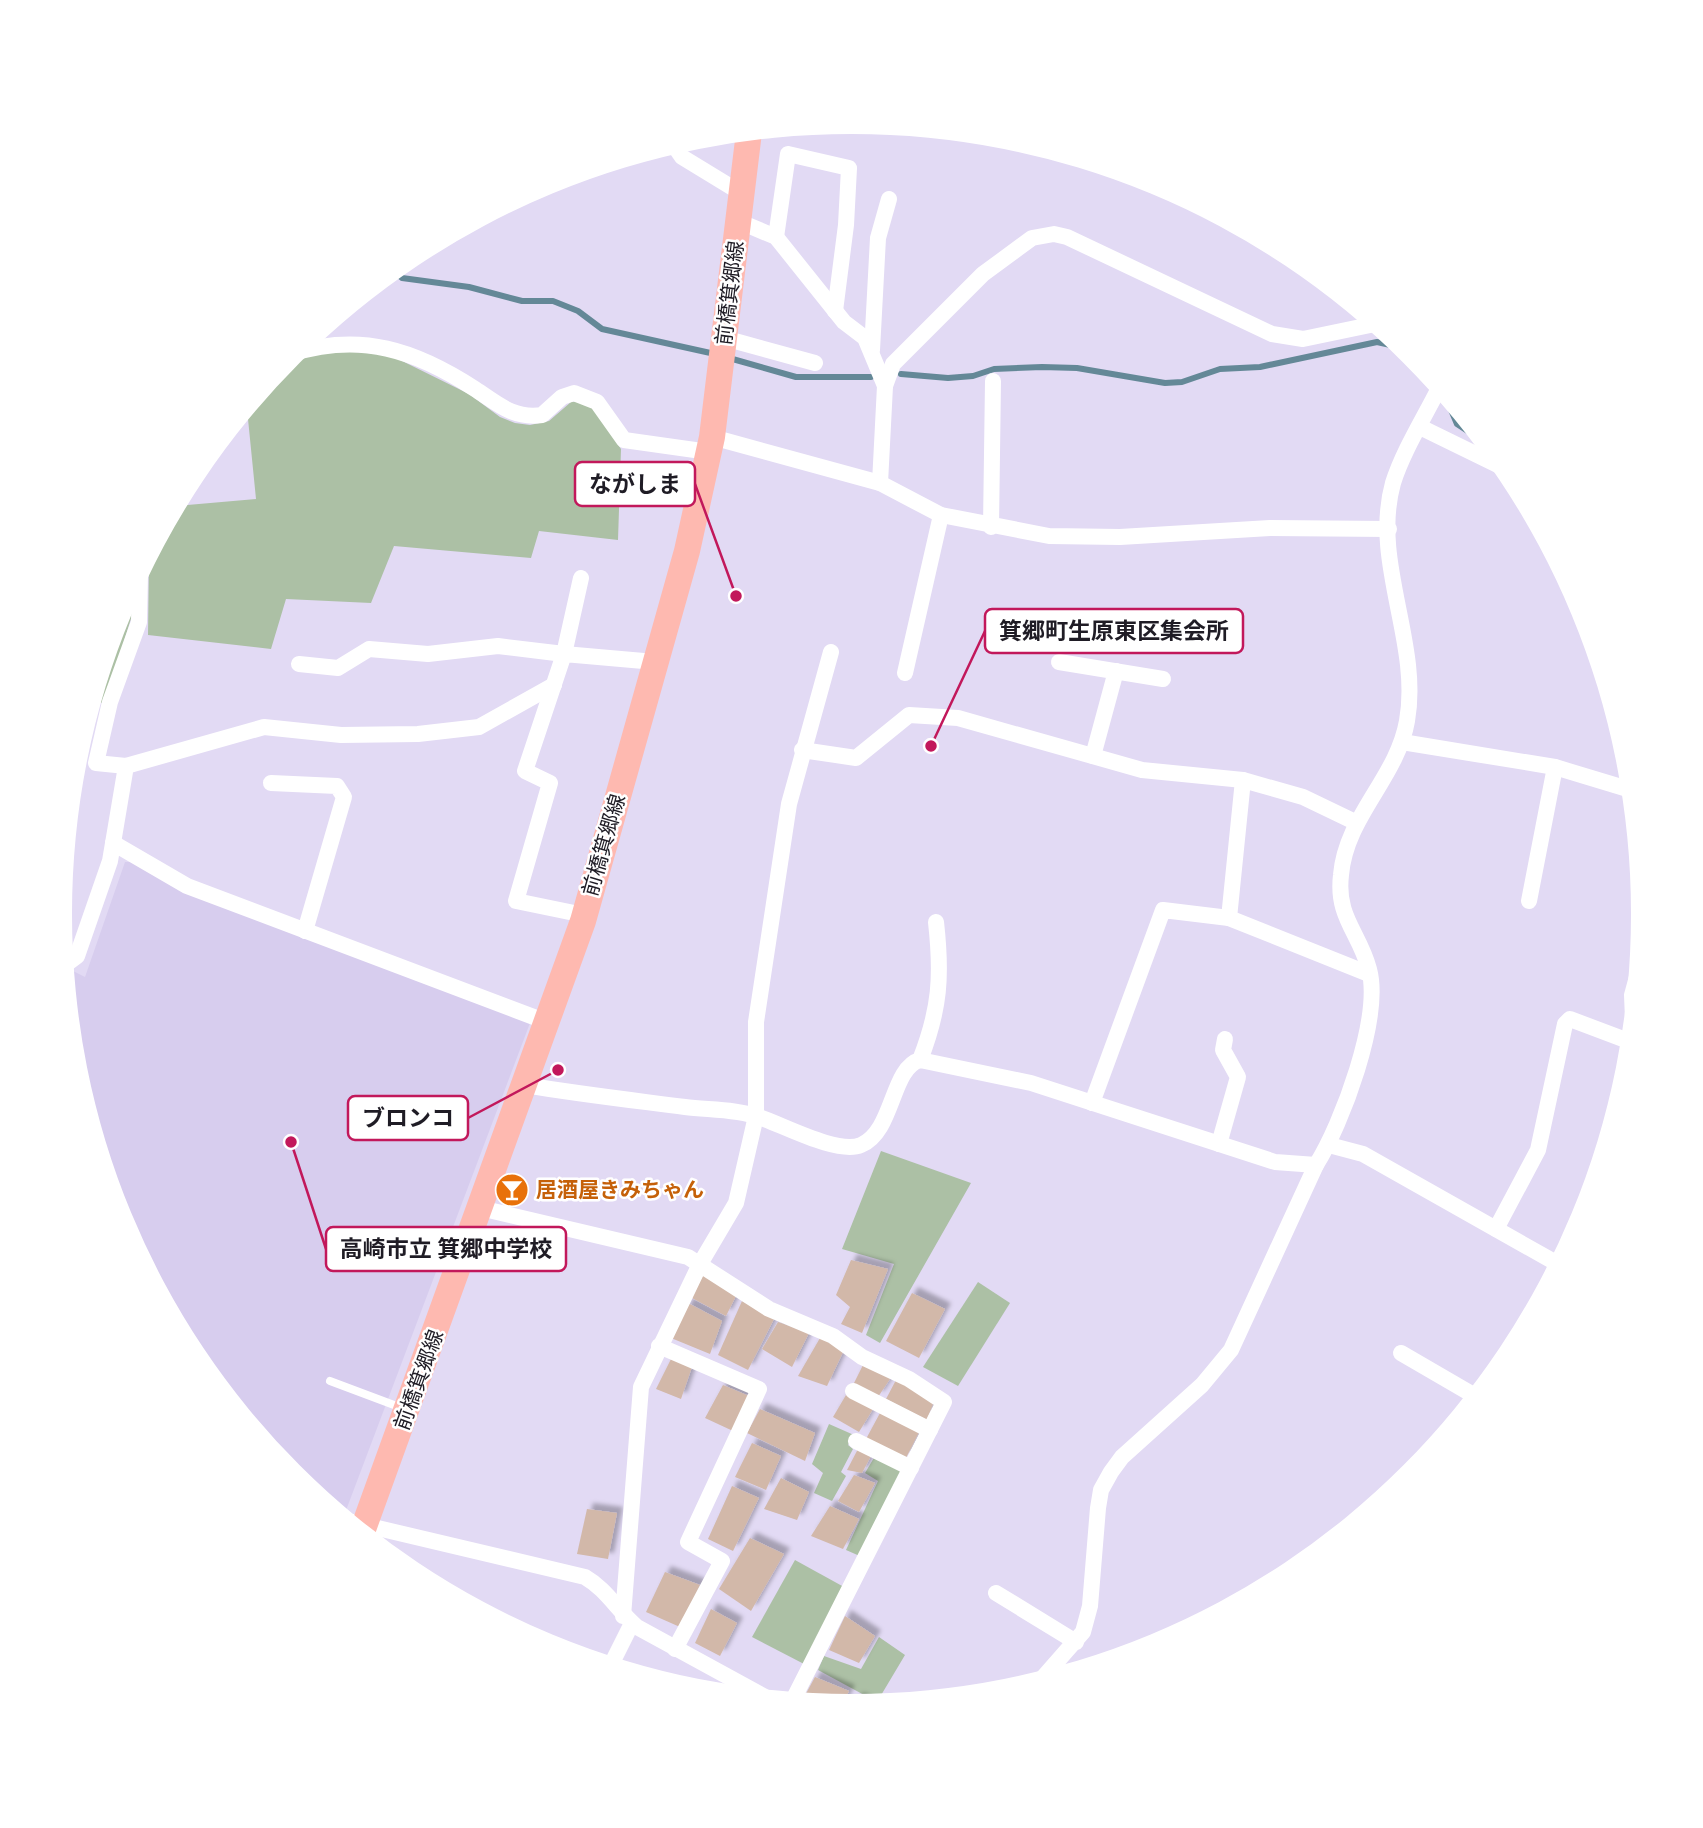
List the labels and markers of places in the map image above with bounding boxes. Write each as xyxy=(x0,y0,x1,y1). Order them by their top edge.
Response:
callout: ながしま xyxy=(575,462,695,506)
callout: 箕郷町生原東区集会所 xyxy=(985,609,1243,653)
callout: ブロンコ xyxy=(348,1096,468,1140)
bar icon: 居酒屋きみちゃん xyxy=(493,1171,531,1209)
place label: 居酒屋きみちゃん xyxy=(536,1177,704,1202)
callout: 高崎市立 箕郷中学校 xyxy=(326,1227,566,1271)

